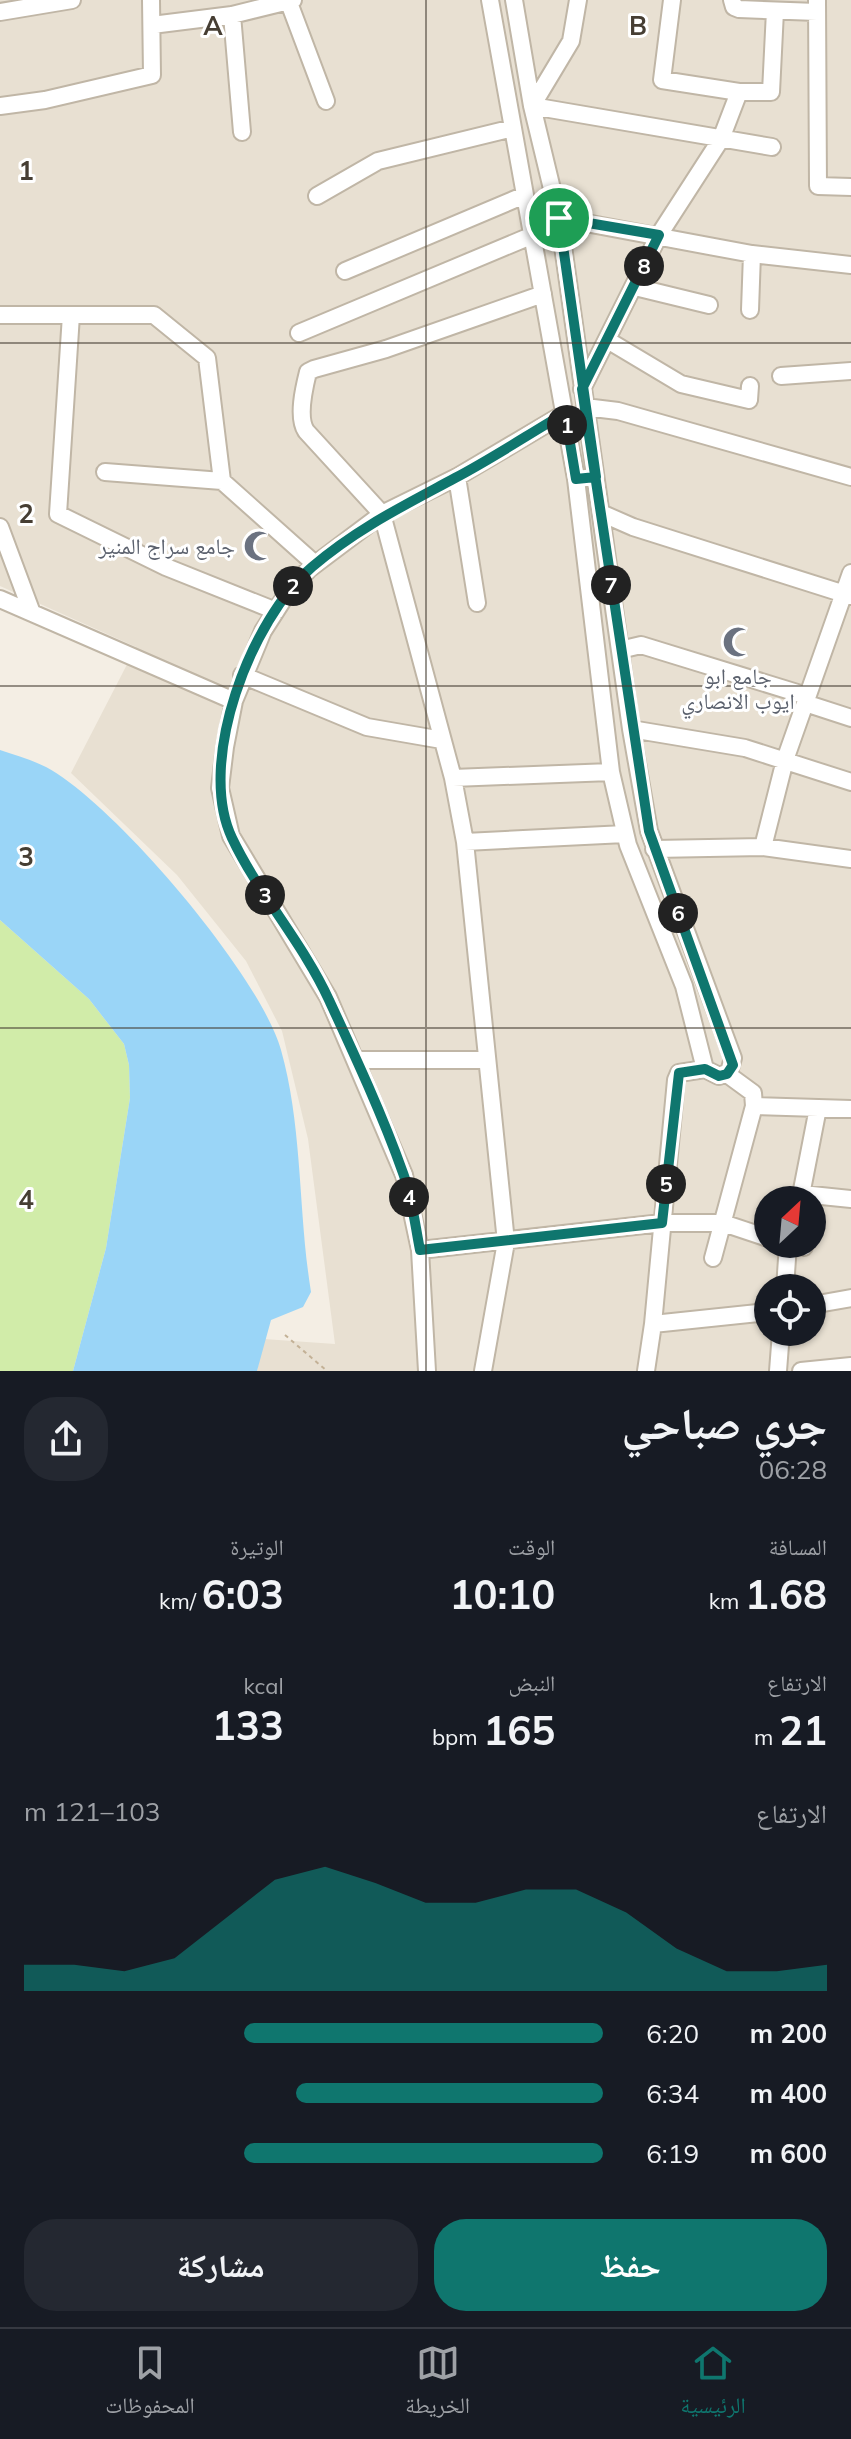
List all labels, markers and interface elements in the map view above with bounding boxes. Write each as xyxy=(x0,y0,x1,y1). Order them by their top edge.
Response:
text: A xyxy=(203,9,223,42)
text: B xyxy=(629,9,647,42)
text: 1 xyxy=(18,154,34,187)
pin xyxy=(525,184,593,252)
icon: arrive xyxy=(537,196,581,240)
pin: 8 xyxy=(624,246,664,286)
text: 8 xyxy=(637,252,651,280)
pin: 1 xyxy=(547,405,587,445)
text: 1 xyxy=(560,411,574,439)
text: 2 xyxy=(18,497,34,530)
mosque icon: جامع سراج المنير xyxy=(242,529,276,563)
place label: جامع سراج المنير xyxy=(98,532,235,560)
pin: 7 xyxy=(591,565,631,605)
pin: 2 xyxy=(273,566,313,606)
text: 7 xyxy=(604,571,618,599)
text: 2 xyxy=(286,572,300,600)
mosque icon: جامع ابو ايوب الانصاري xyxy=(721,625,755,659)
place label: جامع ابو ايوب الانصاري xyxy=(681,662,795,719)
text: 3 xyxy=(18,840,34,873)
pin: 3 xyxy=(245,875,285,915)
text: 3 xyxy=(258,881,272,909)
pin: 6 xyxy=(658,893,698,933)
text: 6 xyxy=(671,899,685,927)
pin: 5 xyxy=(646,1164,686,1204)
text: 5 xyxy=(659,1170,673,1198)
pin: 4 xyxy=(389,1177,429,1217)
text: 4 xyxy=(18,1183,34,1216)
text: 4 xyxy=(402,1183,416,1211)
north arrow xyxy=(754,1186,826,1258)
map controls xyxy=(754,1186,826,1346)
button: locate xyxy=(754,1274,826,1346)
text: جري صباحي xyxy=(622,1395,827,1450)
button: share xyxy=(24,1397,108,1481)
text: 06:28 xyxy=(759,1453,827,1486)
text: الوتيرة xyxy=(230,1533,284,1561)
text: الوقت xyxy=(508,1533,555,1561)
text: المسافة xyxy=(769,1533,827,1561)
text: 6:03 xyxy=(202,1569,284,1619)
text: 10:10 xyxy=(449,1569,555,1619)
text: 1.68 xyxy=(745,1569,827,1619)
text: /km xyxy=(159,1587,202,1615)
text: km xyxy=(709,1587,745,1615)
text: النبض xyxy=(508,1669,555,1697)
text: الارتفاع xyxy=(767,1669,827,1697)
text: kcal xyxy=(243,1672,284,1700)
text: 133 xyxy=(212,1700,284,1750)
text: 165 xyxy=(483,1705,555,1755)
text: 21 xyxy=(779,1705,827,1755)
text: bpm xyxy=(432,1723,483,1751)
text: m xyxy=(754,1723,779,1751)
text: 103–121 m xyxy=(24,1795,160,1828)
text: الارتفاع xyxy=(756,1797,827,1830)
text: 6:20 xyxy=(646,2017,699,2050)
text: 200 m xyxy=(750,2017,827,2050)
text: 6:34 xyxy=(646,2077,699,2110)
text: 400 m xyxy=(750,2077,827,2110)
text: 6:19 xyxy=(646,2137,699,2170)
text: 600 m xyxy=(750,2137,827,2170)
button: مشاركة xyxy=(24,2219,418,2311)
button: حفظ xyxy=(434,2219,827,2311)
tab: المحفوظات xyxy=(105,2341,195,2427)
tab: الخريطة xyxy=(405,2341,470,2427)
tab: الرئيسية xyxy=(681,2341,746,2427)

